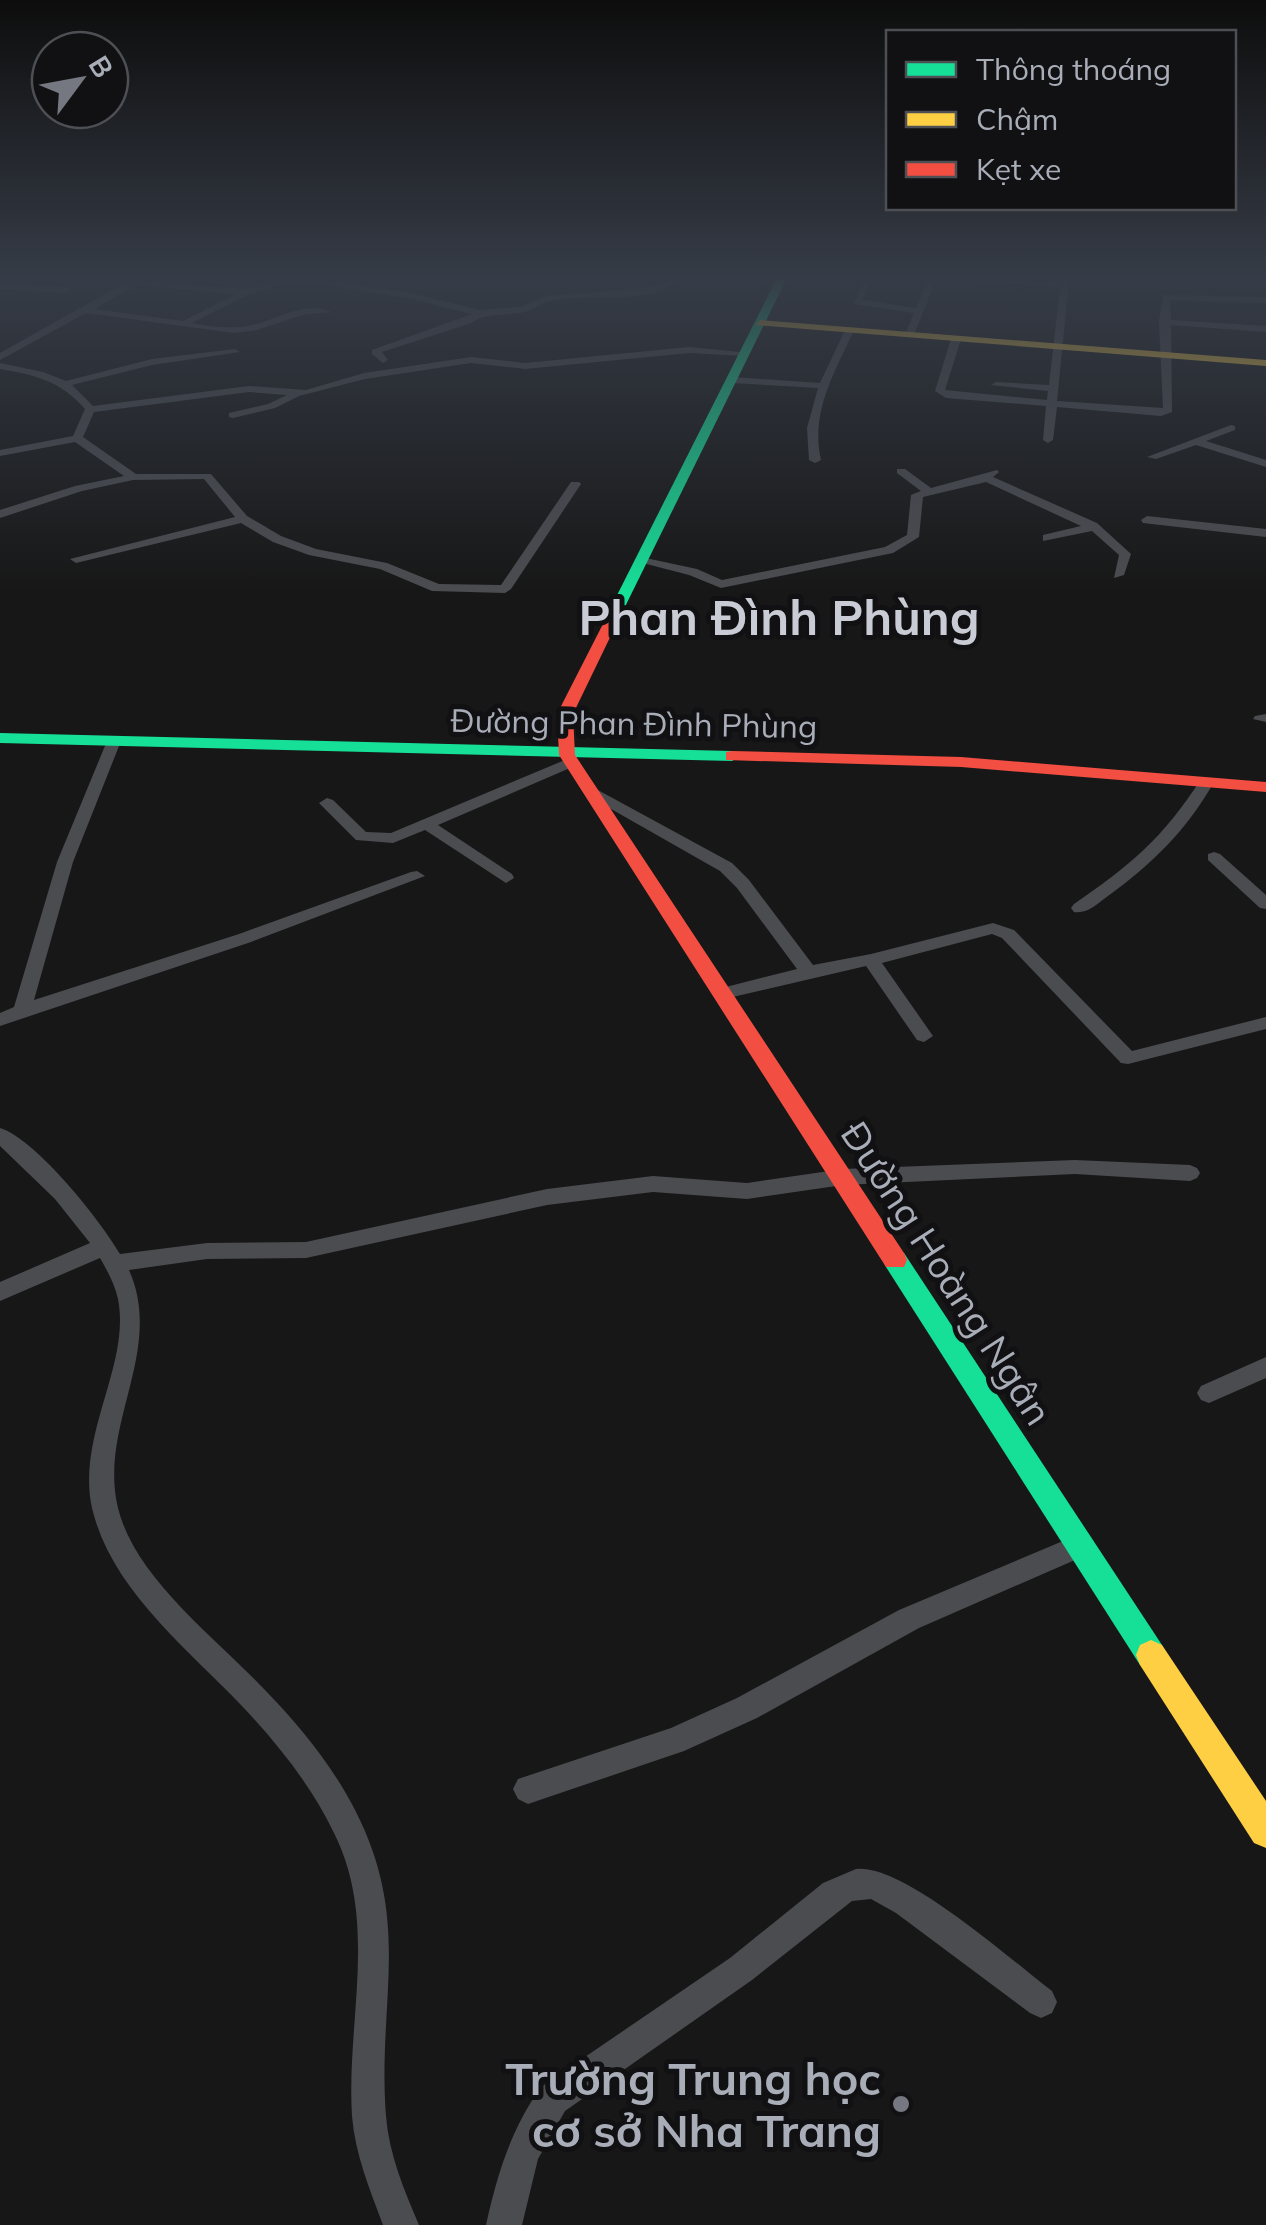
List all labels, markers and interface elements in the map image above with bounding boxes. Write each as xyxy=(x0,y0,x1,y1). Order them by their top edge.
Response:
north arrow xyxy=(30,30,130,130)
legend xyxy=(886,30,1236,210)
text: B xyxy=(82,49,122,84)
text: Thông thoáng xyxy=(976,50,1171,88)
text: Chậm xyxy=(976,100,1058,138)
text: Kẹt xe xyxy=(976,150,1061,188)
district label: Phan Đình Phùng xyxy=(578,587,980,647)
street label: Đường Phan Đình Phùng xyxy=(450,700,818,746)
street label: Đường Hoàng Ngân xyxy=(831,1112,1063,1434)
place label: Trường Trung học cơ sở Nha Trang xyxy=(505,2050,881,2158)
marker: Trường Trung học cơ sở Nha Trang xyxy=(890,2093,912,2115)

